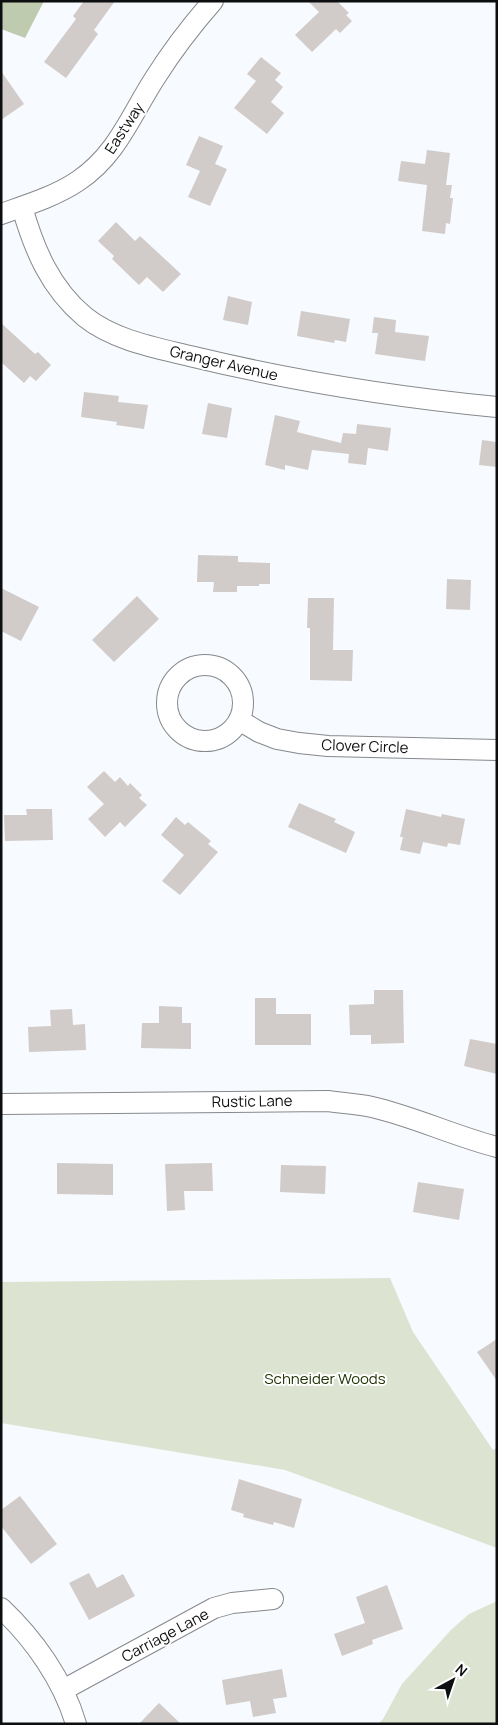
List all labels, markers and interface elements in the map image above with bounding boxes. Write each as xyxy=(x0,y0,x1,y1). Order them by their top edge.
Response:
street label: Eastway xyxy=(100,98,149,158)
street label: Granger Avenue xyxy=(168,340,280,386)
street label: Clover Circle xyxy=(321,734,409,758)
street label: Rustic Lane xyxy=(211,1090,293,1112)
park label: Schneider Woods xyxy=(264,1368,386,1389)
street label: Carriage Lane xyxy=(118,1603,213,1667)
north arrow xyxy=(428,1655,478,1705)
text: N xyxy=(452,1659,472,1680)

